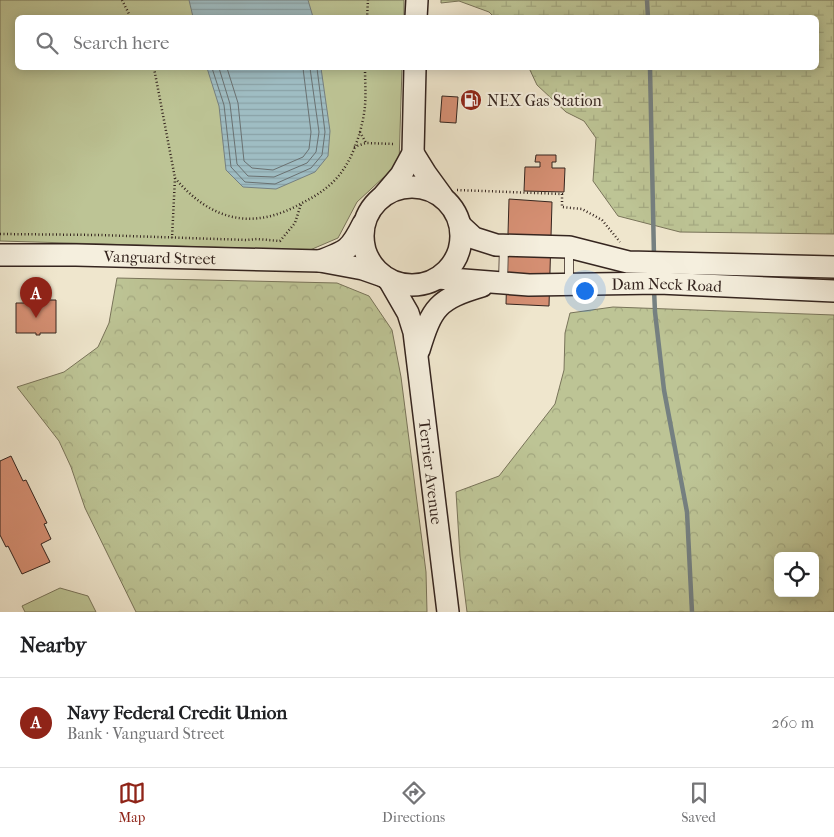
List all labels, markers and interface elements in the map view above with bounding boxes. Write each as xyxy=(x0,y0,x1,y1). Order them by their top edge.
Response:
search box xyxy=(15,15,819,70)
icon: search xyxy=(33,29,61,57)
text: Search here xyxy=(73,32,169,54)
fuel station icon: NEX Gas Station xyxy=(459,88,483,112)
place label: NEX Gas Station xyxy=(487,91,603,110)
street label: Vanguard Street xyxy=(103,246,217,268)
street label: Dam Neck Road xyxy=(611,273,723,295)
pin: A xyxy=(20,277,52,318)
your location xyxy=(572,278,598,304)
street label: Terrier Avenue xyxy=(415,418,447,526)
map controls xyxy=(774,552,819,597)
button: locate xyxy=(774,552,819,597)
text: Nearby xyxy=(20,633,86,657)
text: Navy Federal Credit Union xyxy=(67,702,287,724)
text: A xyxy=(31,713,41,732)
text: 260 m xyxy=(772,713,814,732)
text: Bank · Vanguard Street xyxy=(67,724,225,743)
tab: Map xyxy=(118,779,146,826)
tab: Directions xyxy=(382,779,445,826)
tab: Saved xyxy=(681,779,716,826)

